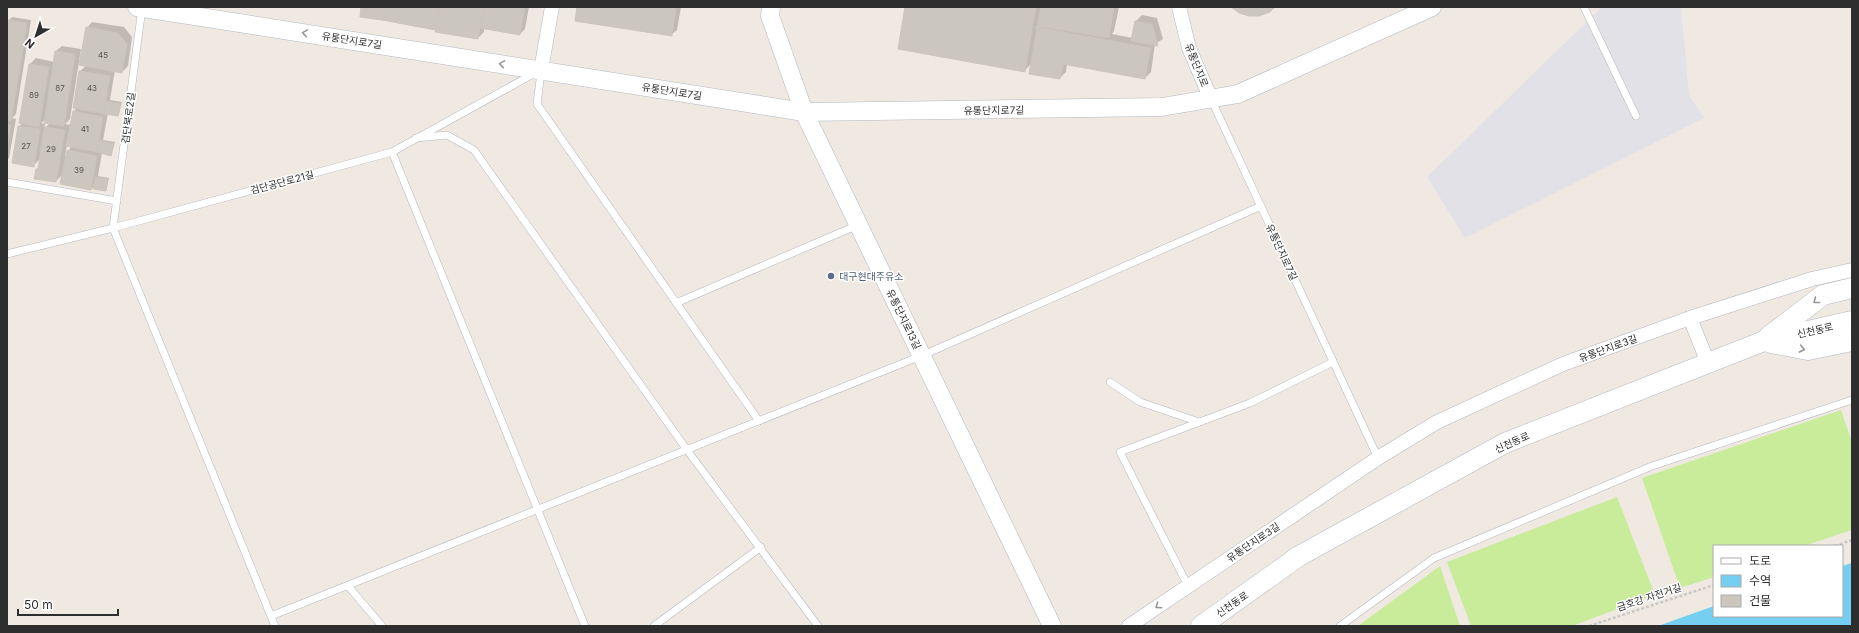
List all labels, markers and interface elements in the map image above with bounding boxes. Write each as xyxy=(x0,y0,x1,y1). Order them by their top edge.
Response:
north arrow xyxy=(16,16,56,56)
one-way arrow xyxy=(302,29,308,38)
street label: 유통단지로7길 xyxy=(321,29,383,51)
text: N xyxy=(22,36,37,52)
street label: 유통단지로 xyxy=(1183,41,1211,89)
house number: 45 xyxy=(98,50,108,60)
one-way arrow xyxy=(499,60,505,69)
street label: 유통단지로7길 xyxy=(641,80,703,102)
house number: 87 xyxy=(55,83,65,93)
house number: 43 xyxy=(87,83,97,93)
house number: 89 xyxy=(29,90,39,100)
street label: 검단북로2길 xyxy=(119,91,137,145)
street label: 유통단지로7길 xyxy=(963,103,1025,117)
house number: 41 xyxy=(81,124,89,134)
house number: 27 xyxy=(21,141,31,151)
house number: 29 xyxy=(46,144,56,154)
house number: 39 xyxy=(74,165,84,175)
street label: 검단공단로21길 xyxy=(249,168,315,196)
street label: 유통단지로7길 xyxy=(1264,222,1300,282)
place label: 대구현대주유소 xyxy=(839,270,903,282)
marker: 대구현대주유소 xyxy=(826,271,836,281)
street label: 유통단지로13길 xyxy=(884,287,924,351)
one-way arrow xyxy=(1813,296,1820,303)
street label: 신천동로 xyxy=(1796,320,1834,340)
street label: 유통단지로3길 xyxy=(1577,332,1639,364)
one-way arrow xyxy=(1799,344,1805,352)
street label: 신천동로 xyxy=(1493,429,1531,455)
street label: 유통단지로3길 xyxy=(1224,520,1282,564)
legend xyxy=(1713,545,1843,617)
text: 도로 xyxy=(1749,553,1771,568)
text: 수역 xyxy=(1749,573,1771,588)
street label: 금호강 자전거길 xyxy=(1615,581,1683,613)
street label: 신천동로 xyxy=(1213,589,1251,619)
scale bar xyxy=(18,591,118,617)
text: 건물 xyxy=(1749,593,1771,608)
text: 50 m xyxy=(24,597,53,612)
one-way arrow xyxy=(1156,601,1163,608)

